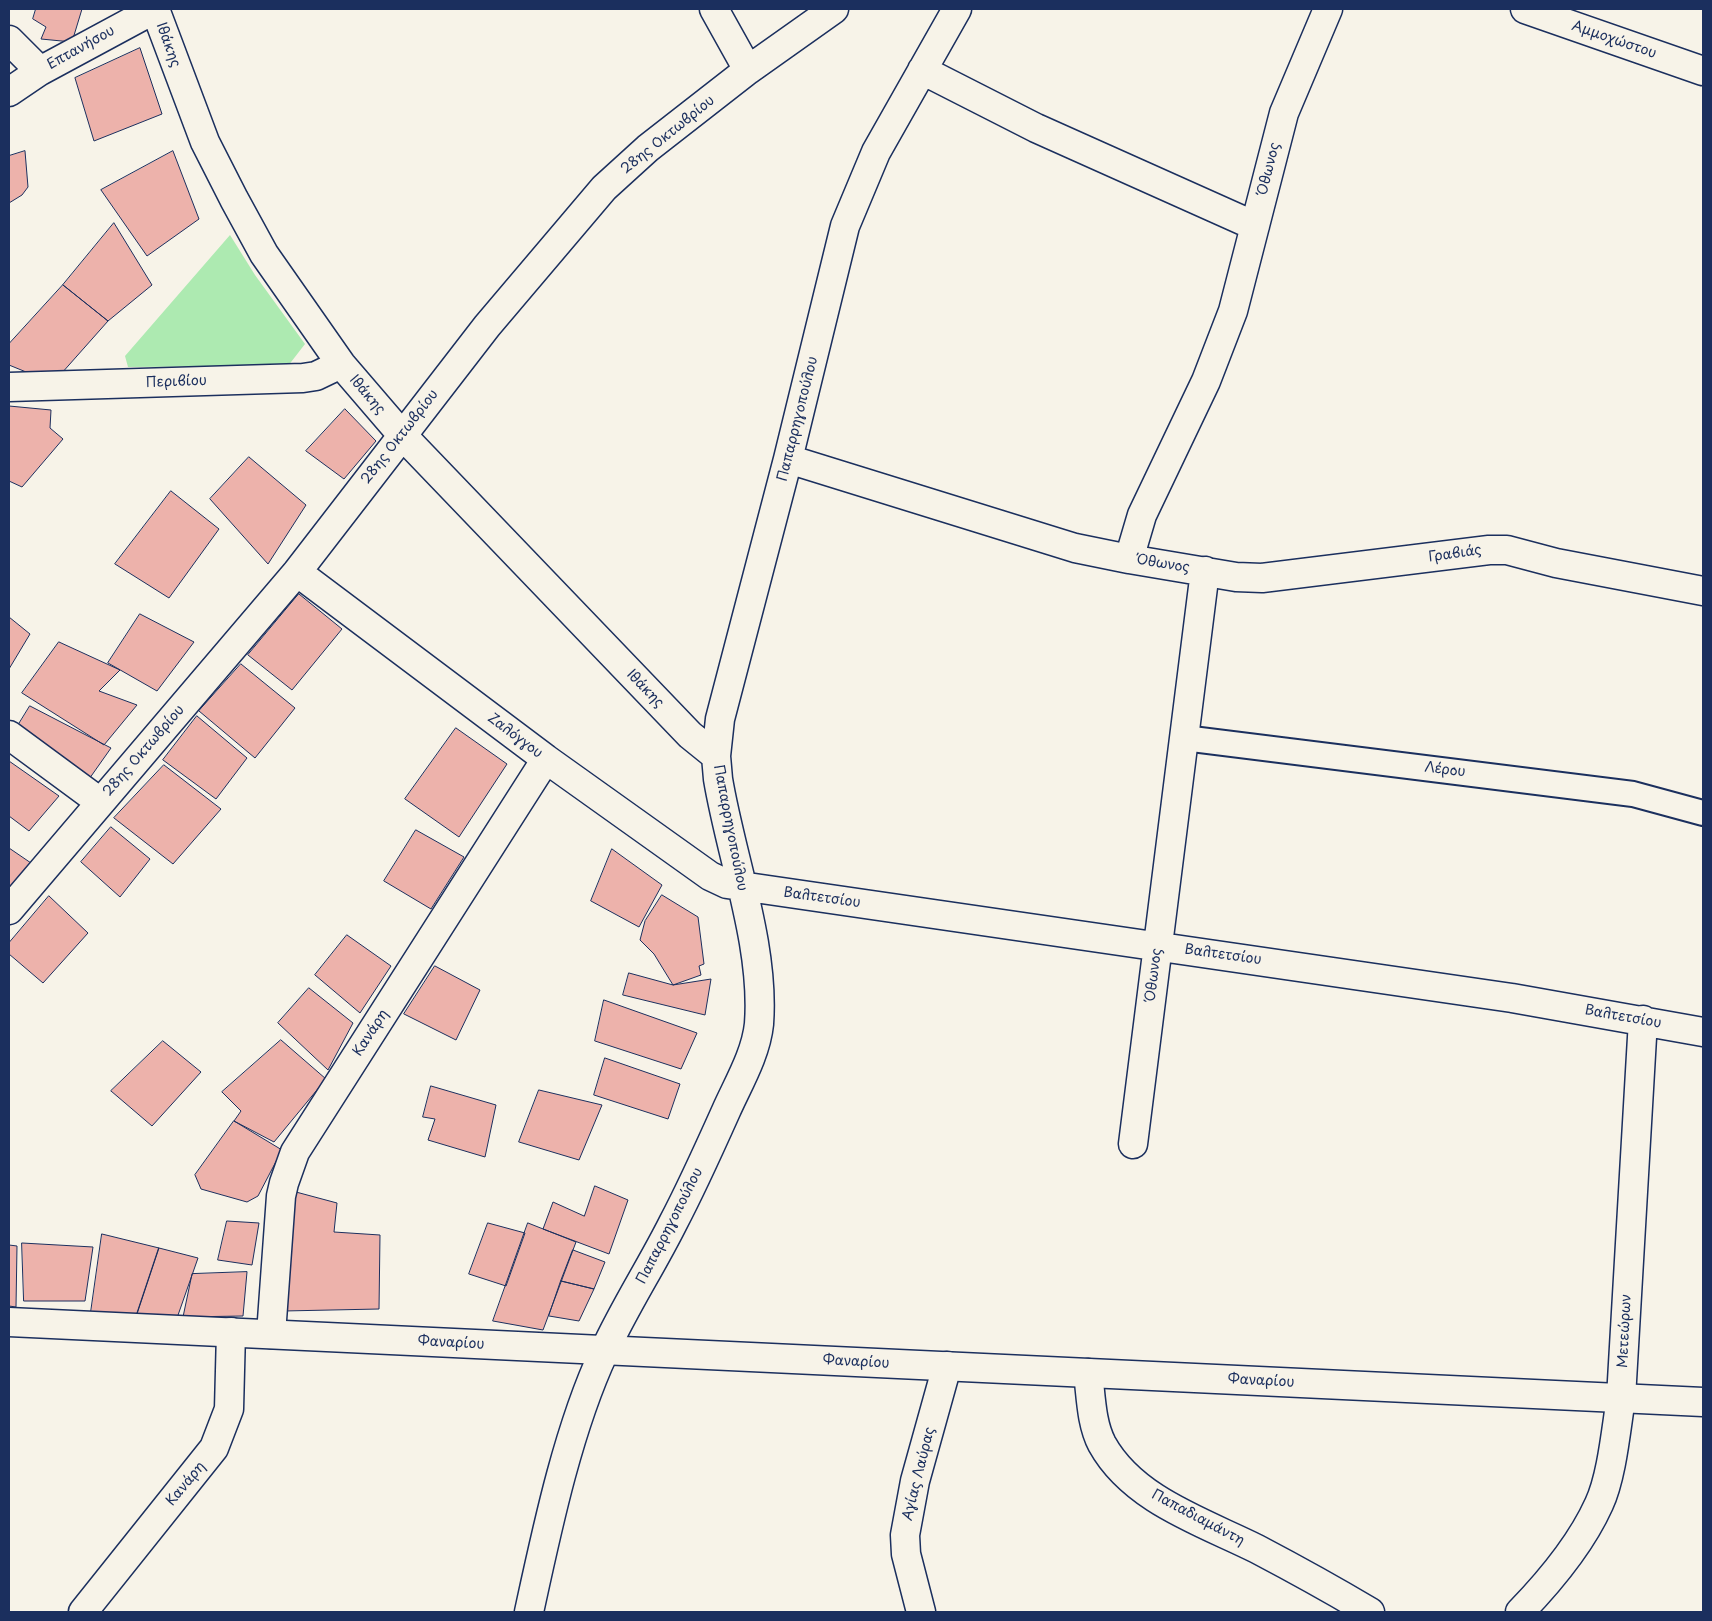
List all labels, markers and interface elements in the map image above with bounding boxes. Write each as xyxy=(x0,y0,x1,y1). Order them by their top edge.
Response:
street label: Αμμοχώστου xyxy=(1569,18,1659,62)
street label: Ιθάκης xyxy=(152,20,184,70)
street label: Επτανήσου xyxy=(44,23,118,73)
street label: 28ης Οκτωβρίου xyxy=(618,92,718,178)
street label: Όθωνος xyxy=(1254,141,1284,197)
street label: Παπαρρηγοπούλου xyxy=(774,355,822,483)
street label: Ιθάκης xyxy=(345,372,389,418)
street label: Περιβίου xyxy=(145,373,207,391)
street label: 28ης Οκτωβρίου xyxy=(358,386,442,488)
street label: Γραβιάς xyxy=(1427,542,1483,566)
street label: Όθωνος xyxy=(1135,552,1191,576)
street label: Ιθάκης xyxy=(623,667,667,711)
street label: 28ης Οκτωβρίου xyxy=(100,702,188,800)
street label: Ζαλόγγου xyxy=(484,710,546,762)
street label: Λέρου xyxy=(1424,759,1466,781)
street label: Παπαρρηγοπούλου xyxy=(710,763,750,893)
street label: Βαλτετσίου xyxy=(782,884,862,912)
street label: Βαλτετσίου xyxy=(1183,941,1263,969)
street label: Όθωνος xyxy=(1142,947,1166,1003)
street label: Βαλτετσίου xyxy=(1583,1002,1663,1032)
street label: Κανάρη xyxy=(350,1006,392,1060)
street label: Παπαρρηγοπούλου xyxy=(633,1165,707,1287)
street label: Μετεώρων xyxy=(1615,1293,1635,1369)
street label: Φαναρίου xyxy=(417,1333,485,1353)
street label: Φαναρίου xyxy=(822,1352,890,1372)
street label: Φαναρίου xyxy=(1227,1371,1295,1391)
street label: Αγίας Λαύρας xyxy=(899,1426,939,1522)
street label: Κανάρη xyxy=(163,1459,209,1509)
street label: Παπαδιαμάντη xyxy=(1149,1486,1247,1550)

